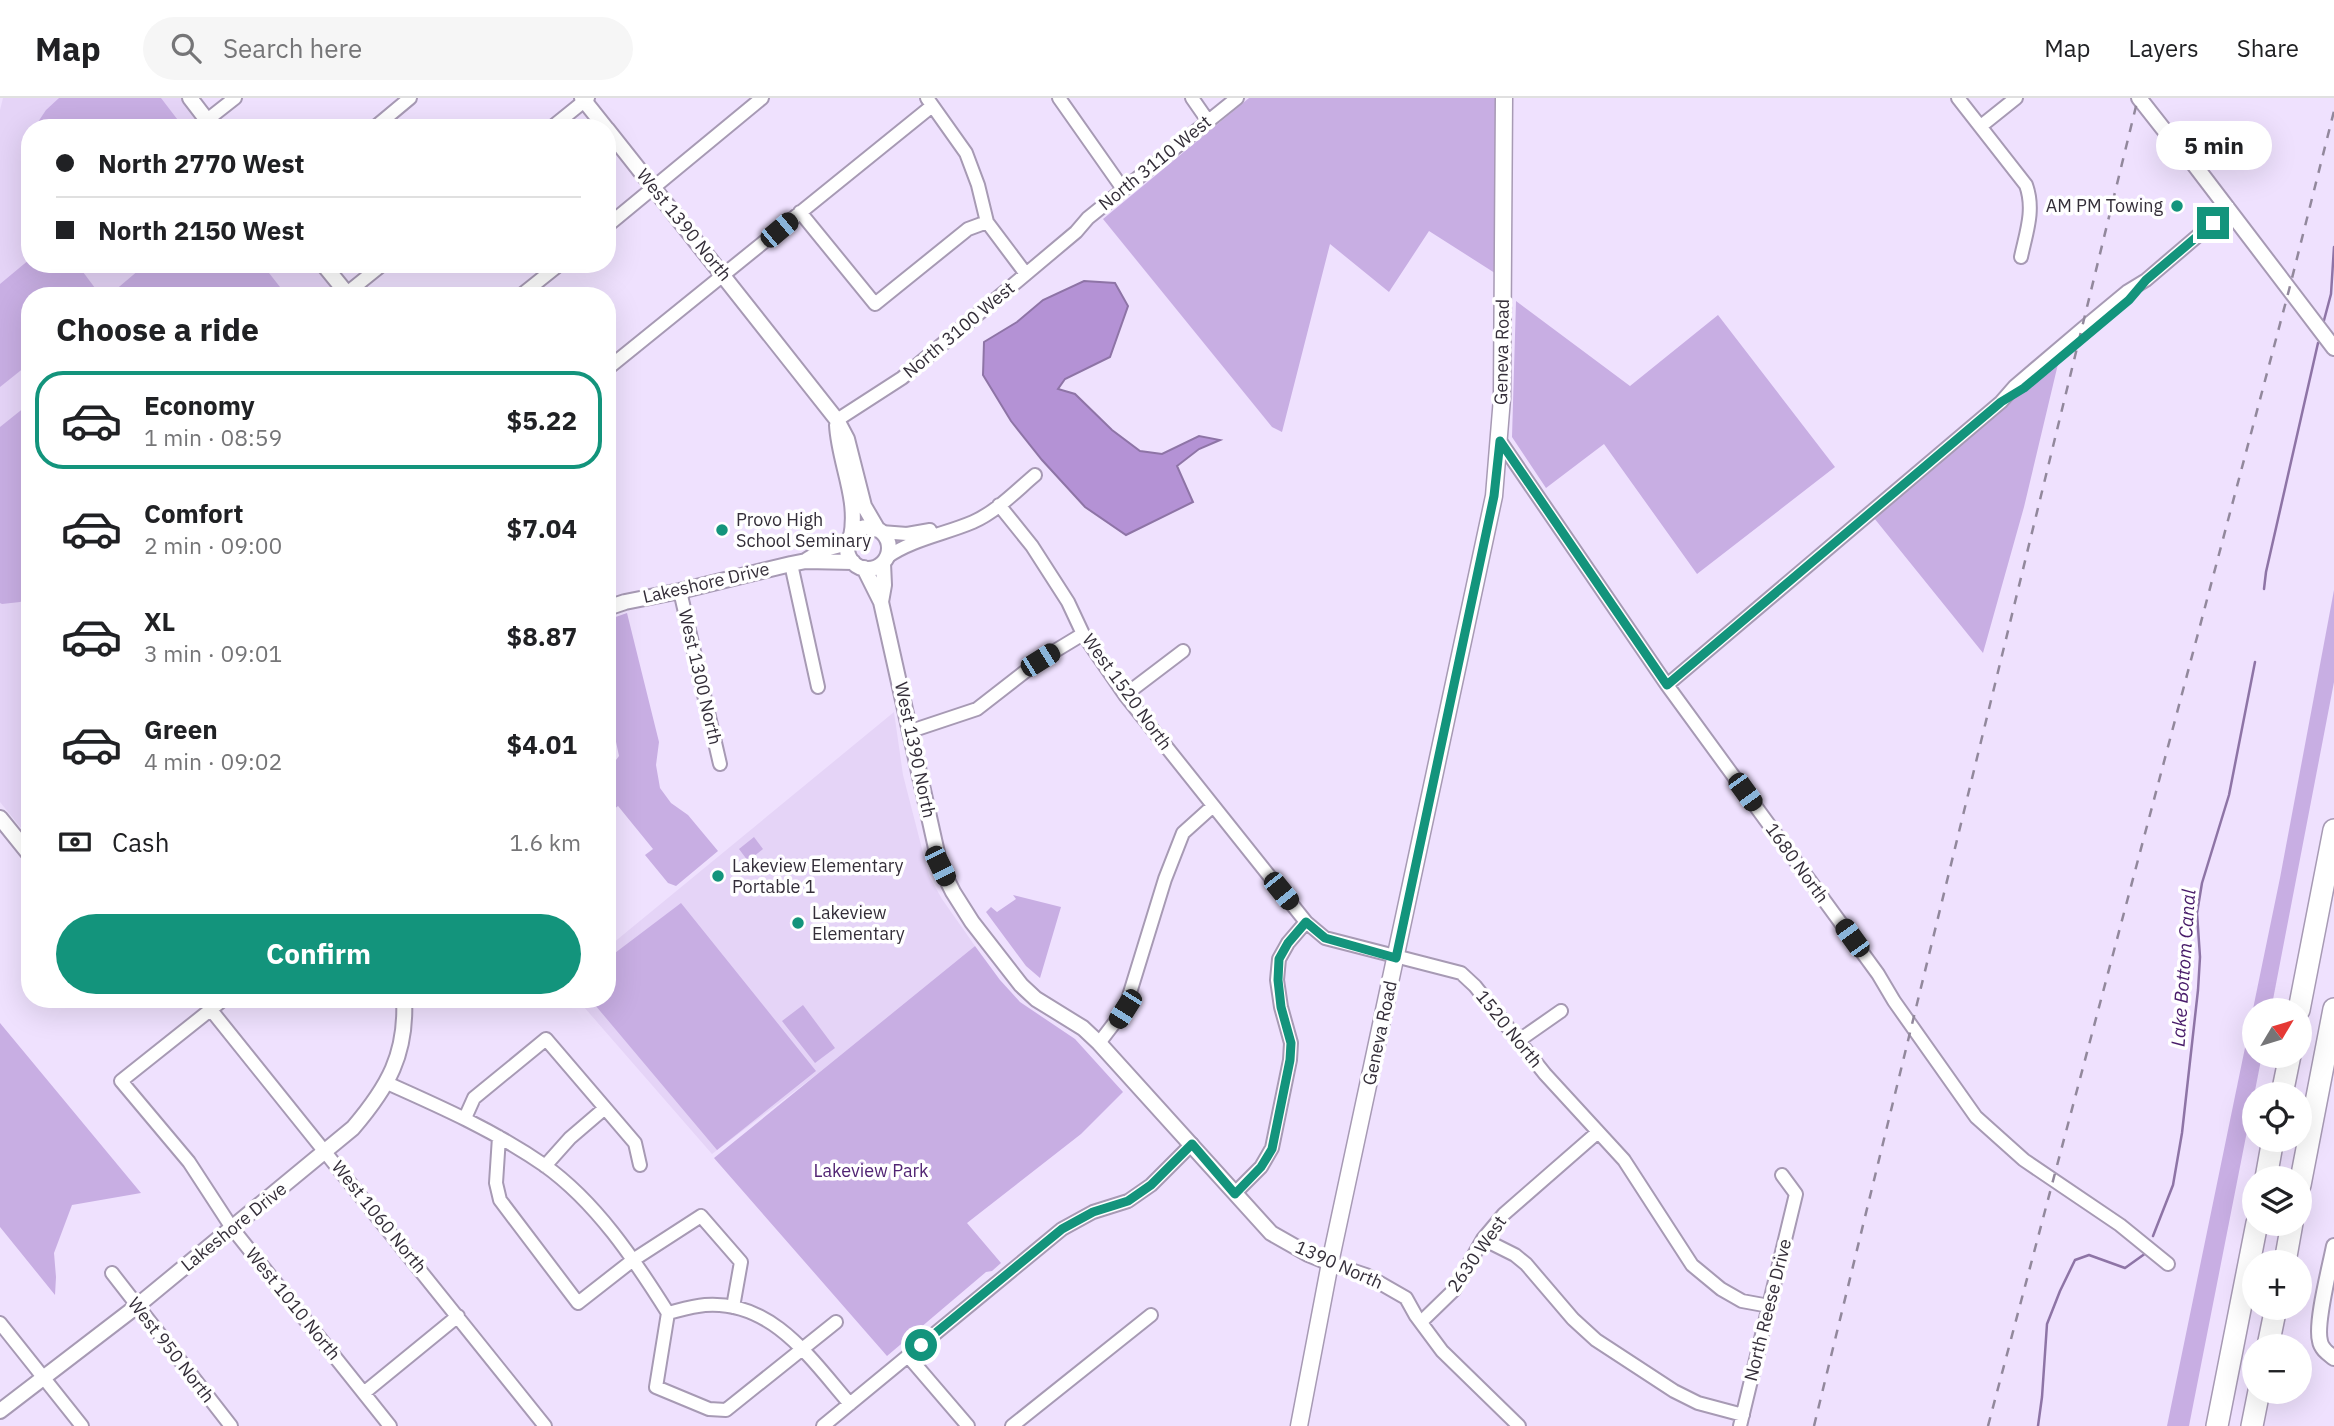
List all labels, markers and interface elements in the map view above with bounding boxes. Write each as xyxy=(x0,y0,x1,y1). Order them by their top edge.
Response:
search box xyxy=(143,17,633,80)
text: Map xyxy=(35,27,101,70)
icon: search xyxy=(167,29,205,67)
text: Search here xyxy=(223,31,362,65)
text: Map xyxy=(2044,32,2091,64)
text: Layers xyxy=(2129,32,2199,64)
text: Share xyxy=(2237,32,2299,64)
street label: North 3110 West xyxy=(1094,110,1216,215)
callout: 5 min xyxy=(2155,122,2271,170)
text: 5 min xyxy=(2184,130,2244,160)
text: North 2770 West xyxy=(98,146,304,180)
street label: West 1390 North xyxy=(632,164,737,286)
place label: AM PM Towing xyxy=(2046,194,2163,217)
marker: AM PM Towing xyxy=(2169,198,2185,214)
route end xyxy=(2197,207,2229,239)
car xyxy=(757,208,802,252)
text: North 2150 West xyxy=(98,213,304,247)
street label: North 3100 West xyxy=(898,276,1019,383)
street label: Geneva Road xyxy=(1489,299,1514,405)
text: Choose a ride xyxy=(56,308,259,350)
text: Economy xyxy=(144,388,255,422)
icon: car xyxy=(60,389,123,452)
text: $5.22 xyxy=(507,403,577,437)
text: 1 min · 08:59 xyxy=(144,422,282,452)
text: Comfort xyxy=(144,496,243,530)
icon: car xyxy=(60,497,123,560)
place label: Provo High School Seminary xyxy=(736,508,871,552)
text: $7.04 xyxy=(507,511,577,545)
marker: Provo High School Seminary xyxy=(714,522,730,538)
text: 2 min · 09:00 xyxy=(144,530,282,560)
street label: Lakeshore Drive xyxy=(640,557,772,608)
text: XL xyxy=(144,604,175,638)
icon: car xyxy=(60,605,123,668)
street label: West 1300 North xyxy=(674,607,727,747)
text: $8.87 xyxy=(507,619,577,653)
street label: West 1520 North xyxy=(1077,629,1177,754)
text: 3 min · 09:01 xyxy=(144,638,282,668)
car xyxy=(1017,640,1064,680)
street label: West 1390 North xyxy=(890,680,941,820)
text: Green xyxy=(144,712,218,746)
icon: car xyxy=(60,713,123,776)
text: $4.01 xyxy=(507,727,577,761)
text: 4 min · 09:02 xyxy=(144,746,282,776)
car xyxy=(1725,769,1766,815)
street label: 1680 North xyxy=(1761,818,1834,907)
icon: cash xyxy=(56,823,94,861)
text: Cash xyxy=(112,825,169,859)
text: 1.6 km xyxy=(510,827,581,857)
car xyxy=(922,843,959,889)
place label: Lakeview Elementary Portable 1 xyxy=(732,854,904,898)
marker: Lakeview Elementary Portable 1 xyxy=(710,868,726,884)
car xyxy=(1260,868,1303,914)
water label: Lake Bottom Canal xyxy=(2166,888,2200,1048)
place label: Lakeview Elementary xyxy=(812,901,905,945)
button: Confirm xyxy=(56,914,581,994)
marker: Lakeview Elementary xyxy=(790,915,806,931)
car xyxy=(1832,915,1873,961)
street label: Geneva Road xyxy=(1357,979,1402,1087)
street label: 1520 North xyxy=(1471,985,1548,1072)
car xyxy=(1105,986,1146,1032)
north arrow xyxy=(2242,998,2312,1068)
map controls xyxy=(2242,998,2312,1404)
button: locate xyxy=(2242,1082,2312,1152)
street label: West 1060 North xyxy=(327,1156,432,1278)
park label: Lakeview Park xyxy=(813,1159,929,1182)
button: layers xyxy=(2242,1166,2312,1236)
street label: Lakeshore Drive xyxy=(176,1177,291,1276)
street label: 2630 West xyxy=(1442,1211,1511,1296)
street label: 1390 North xyxy=(1292,1235,1387,1294)
street label: North Reese Drive xyxy=(1739,1236,1796,1383)
street label: West 1010 North xyxy=(241,1243,346,1365)
button: + xyxy=(2242,1250,2312,1320)
street label: West 950 North xyxy=(123,1292,220,1407)
route start xyxy=(905,1329,937,1361)
button: − xyxy=(2242,1334,2312,1404)

